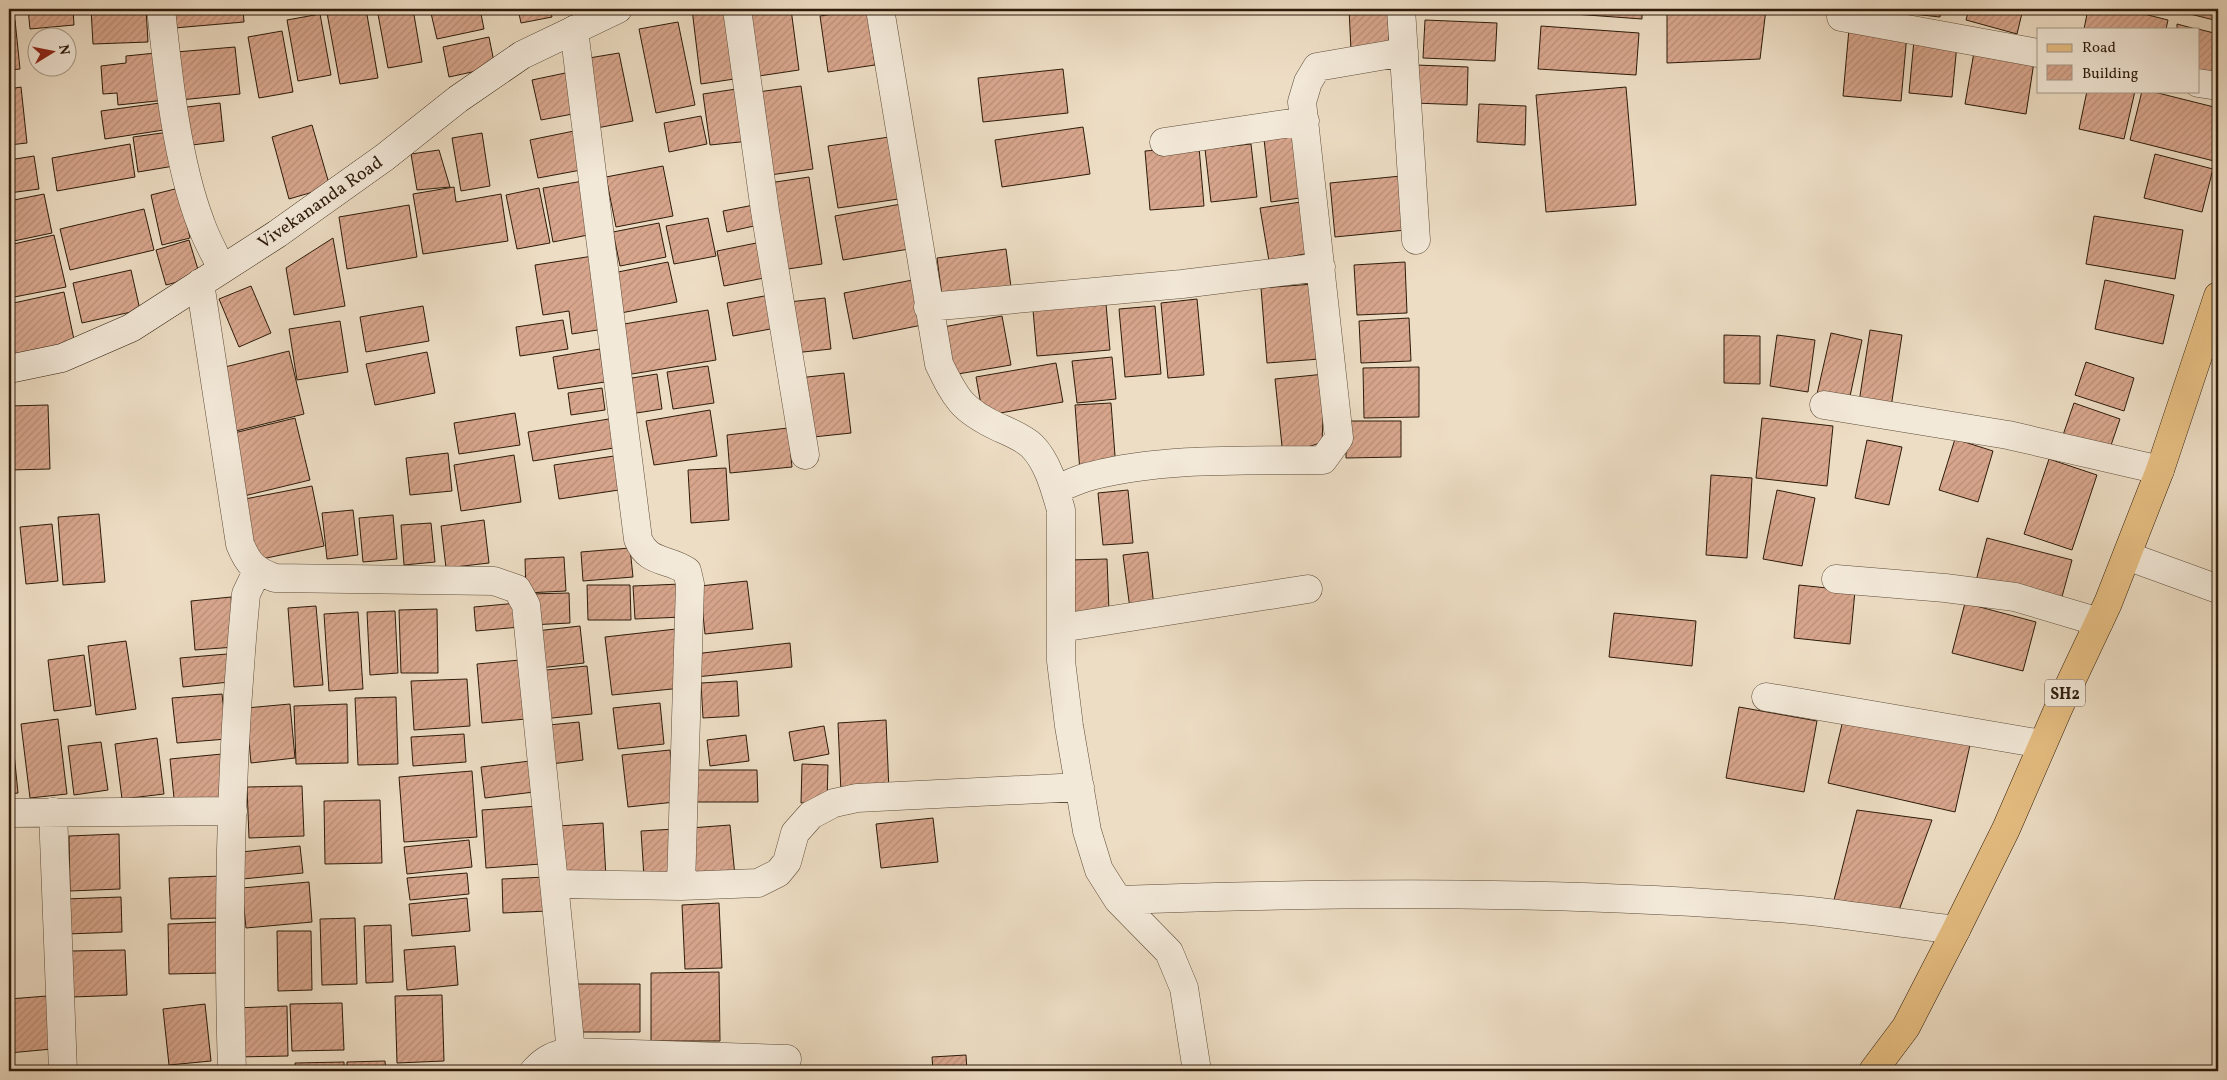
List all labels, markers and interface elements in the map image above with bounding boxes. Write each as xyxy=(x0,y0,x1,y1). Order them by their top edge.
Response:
north arrow xyxy=(28,28,78,78)
legend xyxy=(2037,28,2200,92)
text: Road xyxy=(2082,38,2116,59)
text: N xyxy=(53,43,74,57)
text: Building xyxy=(2082,64,2139,85)
street label: Vivekananda Road xyxy=(253,151,388,256)
road number: SH2 xyxy=(2045,680,2085,706)

